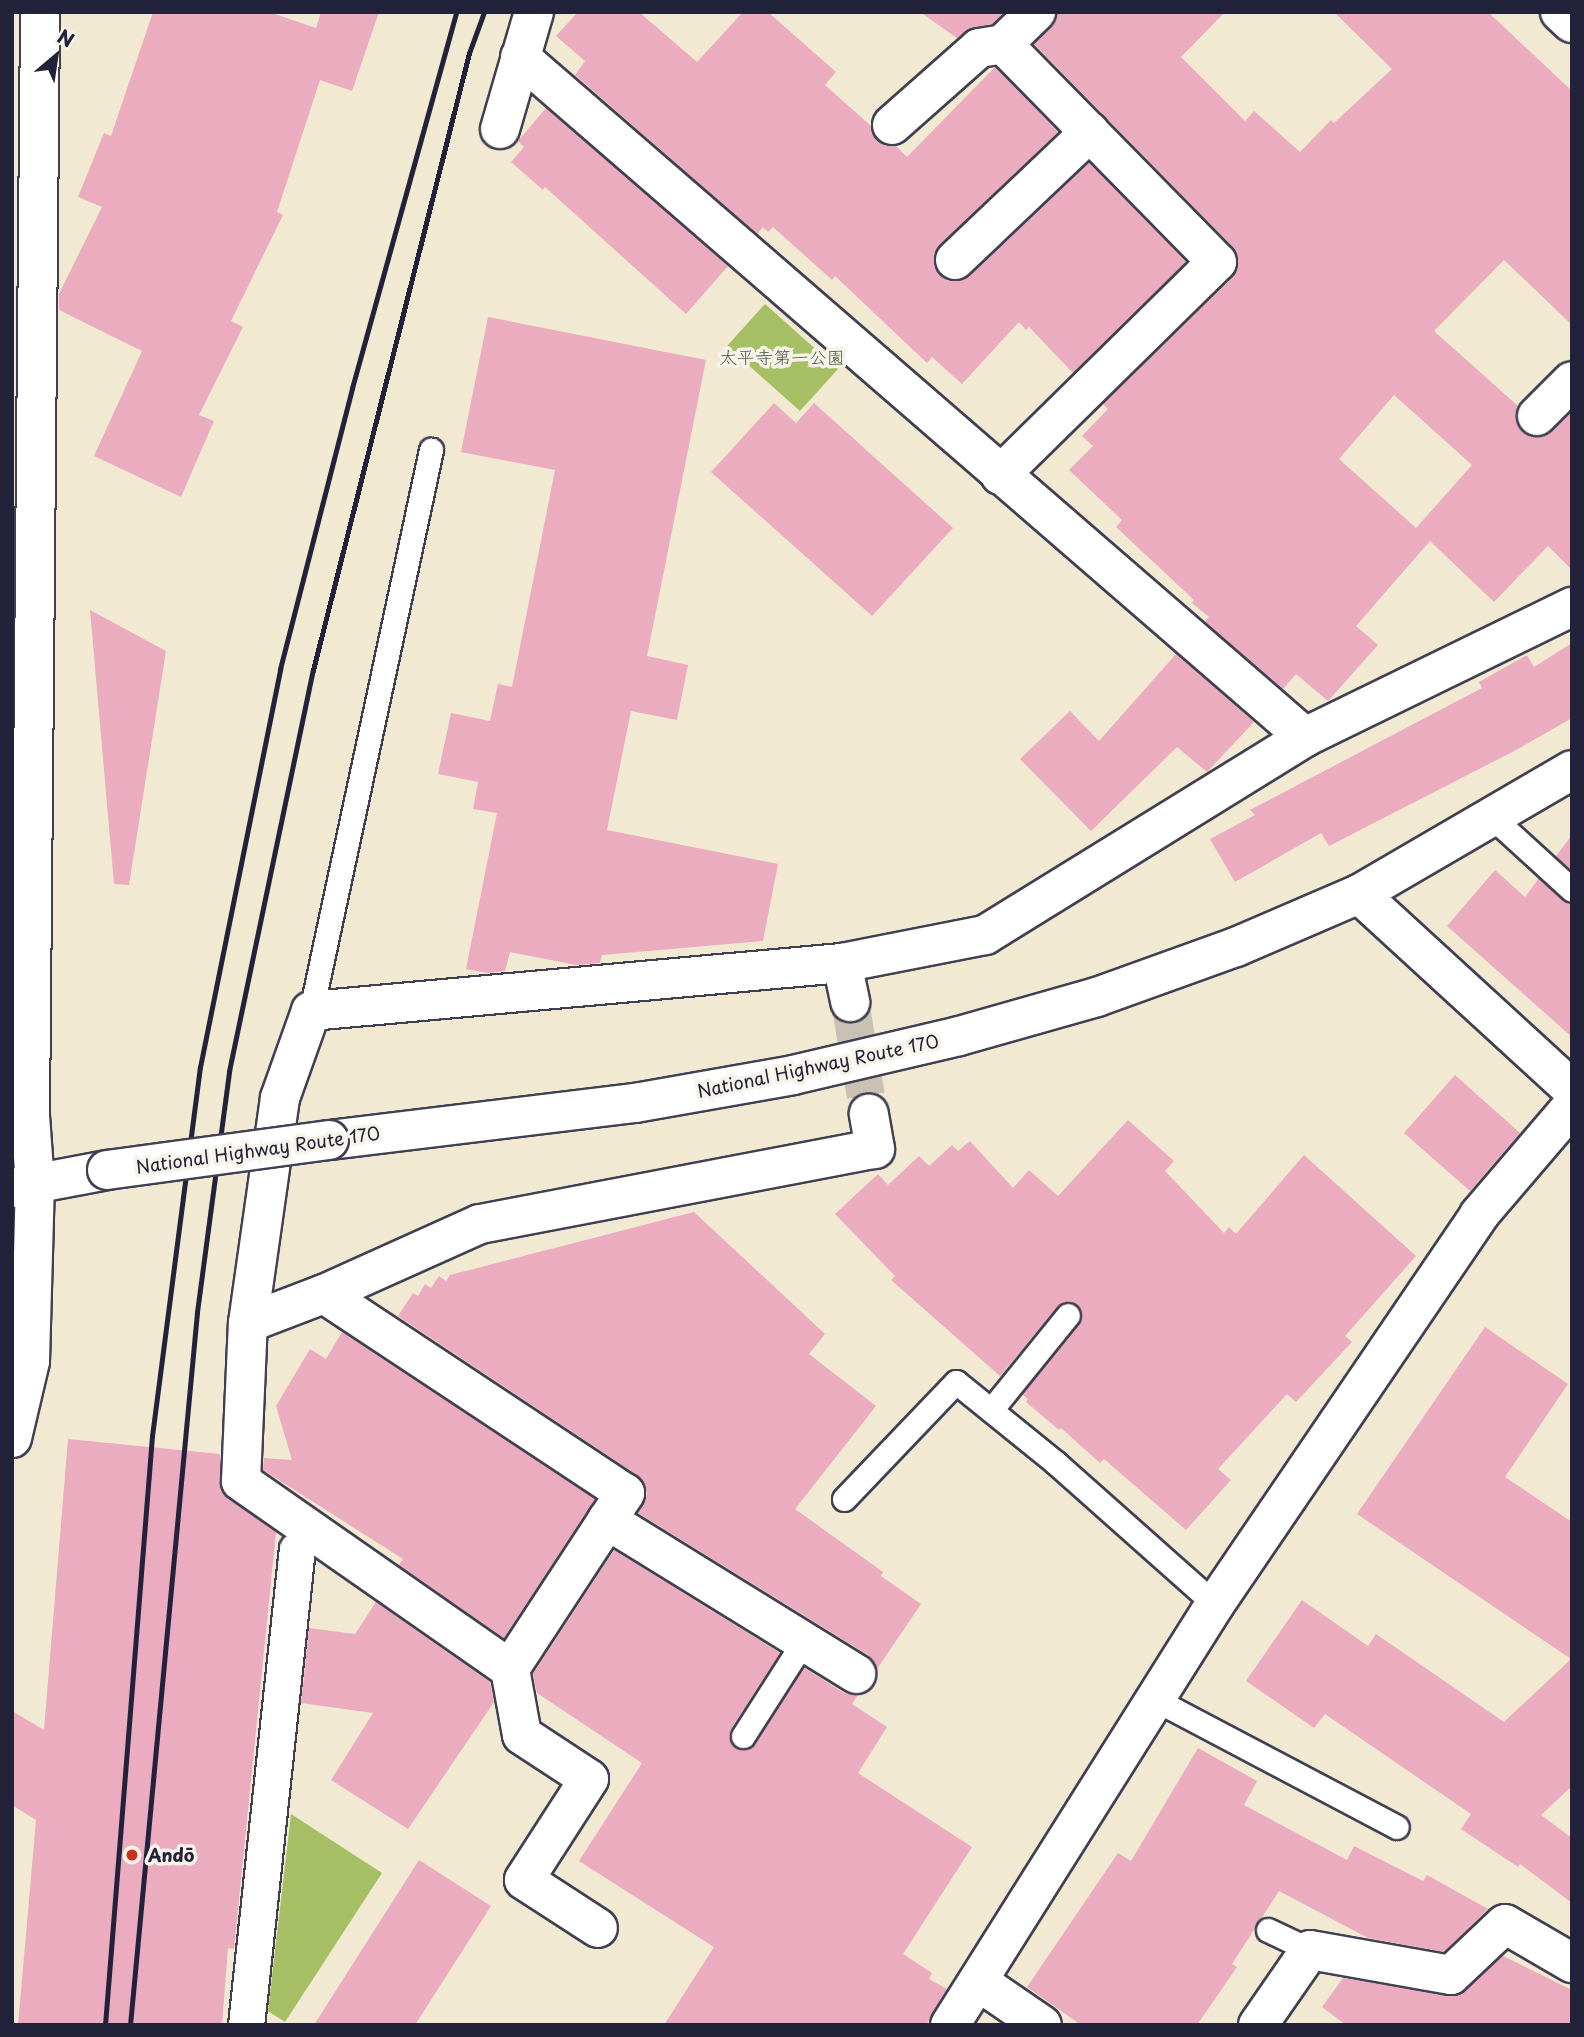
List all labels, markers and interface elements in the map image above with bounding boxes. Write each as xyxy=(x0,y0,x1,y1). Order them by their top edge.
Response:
north arrow xyxy=(21,21,91,91)
text: N xyxy=(53,22,80,54)
park label: 太平寺第一公園 xyxy=(719,346,845,368)
street label: National Highway Route 170 xyxy=(695,1030,941,1102)
street label: National Highway Route 170 xyxy=(134,1122,382,1178)
place label: Andō xyxy=(148,1844,194,1866)
marker: Andō xyxy=(122,1845,142,1865)

